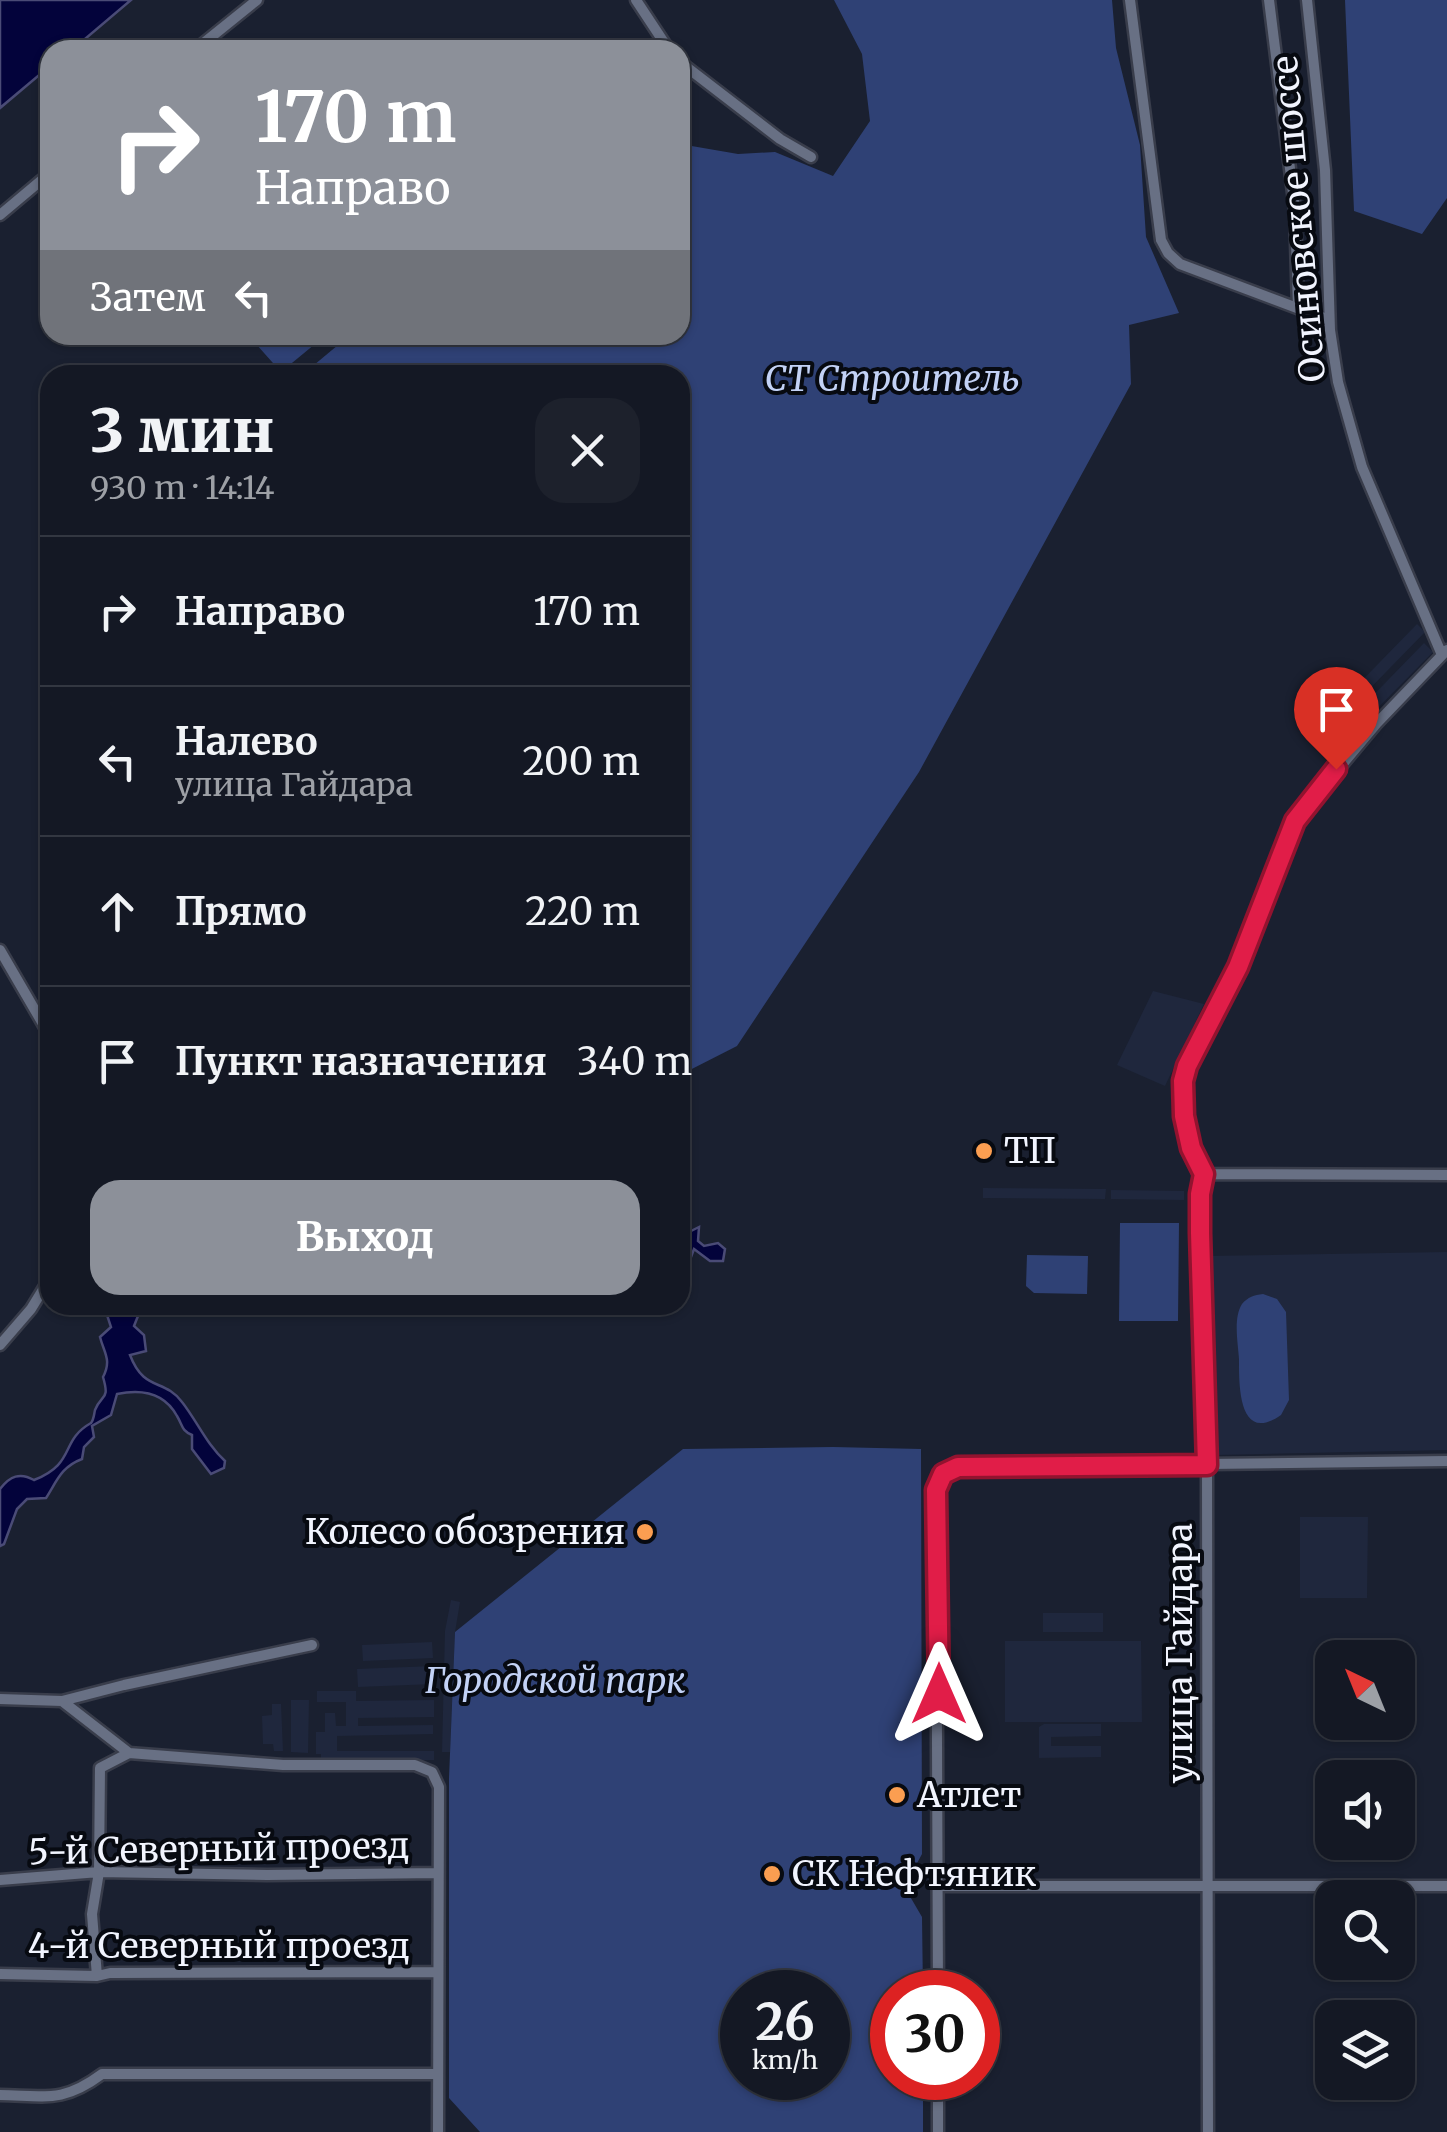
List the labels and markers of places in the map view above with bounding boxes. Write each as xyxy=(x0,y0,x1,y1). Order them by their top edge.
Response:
pin xyxy=(1294,667,1379,770)
place label: ТП xyxy=(1004,1129,1056,1173)
marker: ТП xyxy=(973,1140,995,1162)
place label: Колесо обозрения xyxy=(305,1510,625,1554)
marker: Колесо обозрения xyxy=(634,1521,656,1543)
place label: Атлет xyxy=(916,1773,1021,1817)
marker: Атлет xyxy=(886,1784,908,1806)
place label: СК Нефтяник xyxy=(792,1852,1036,1896)
marker: СК Нефтяник xyxy=(761,1863,783,1885)

